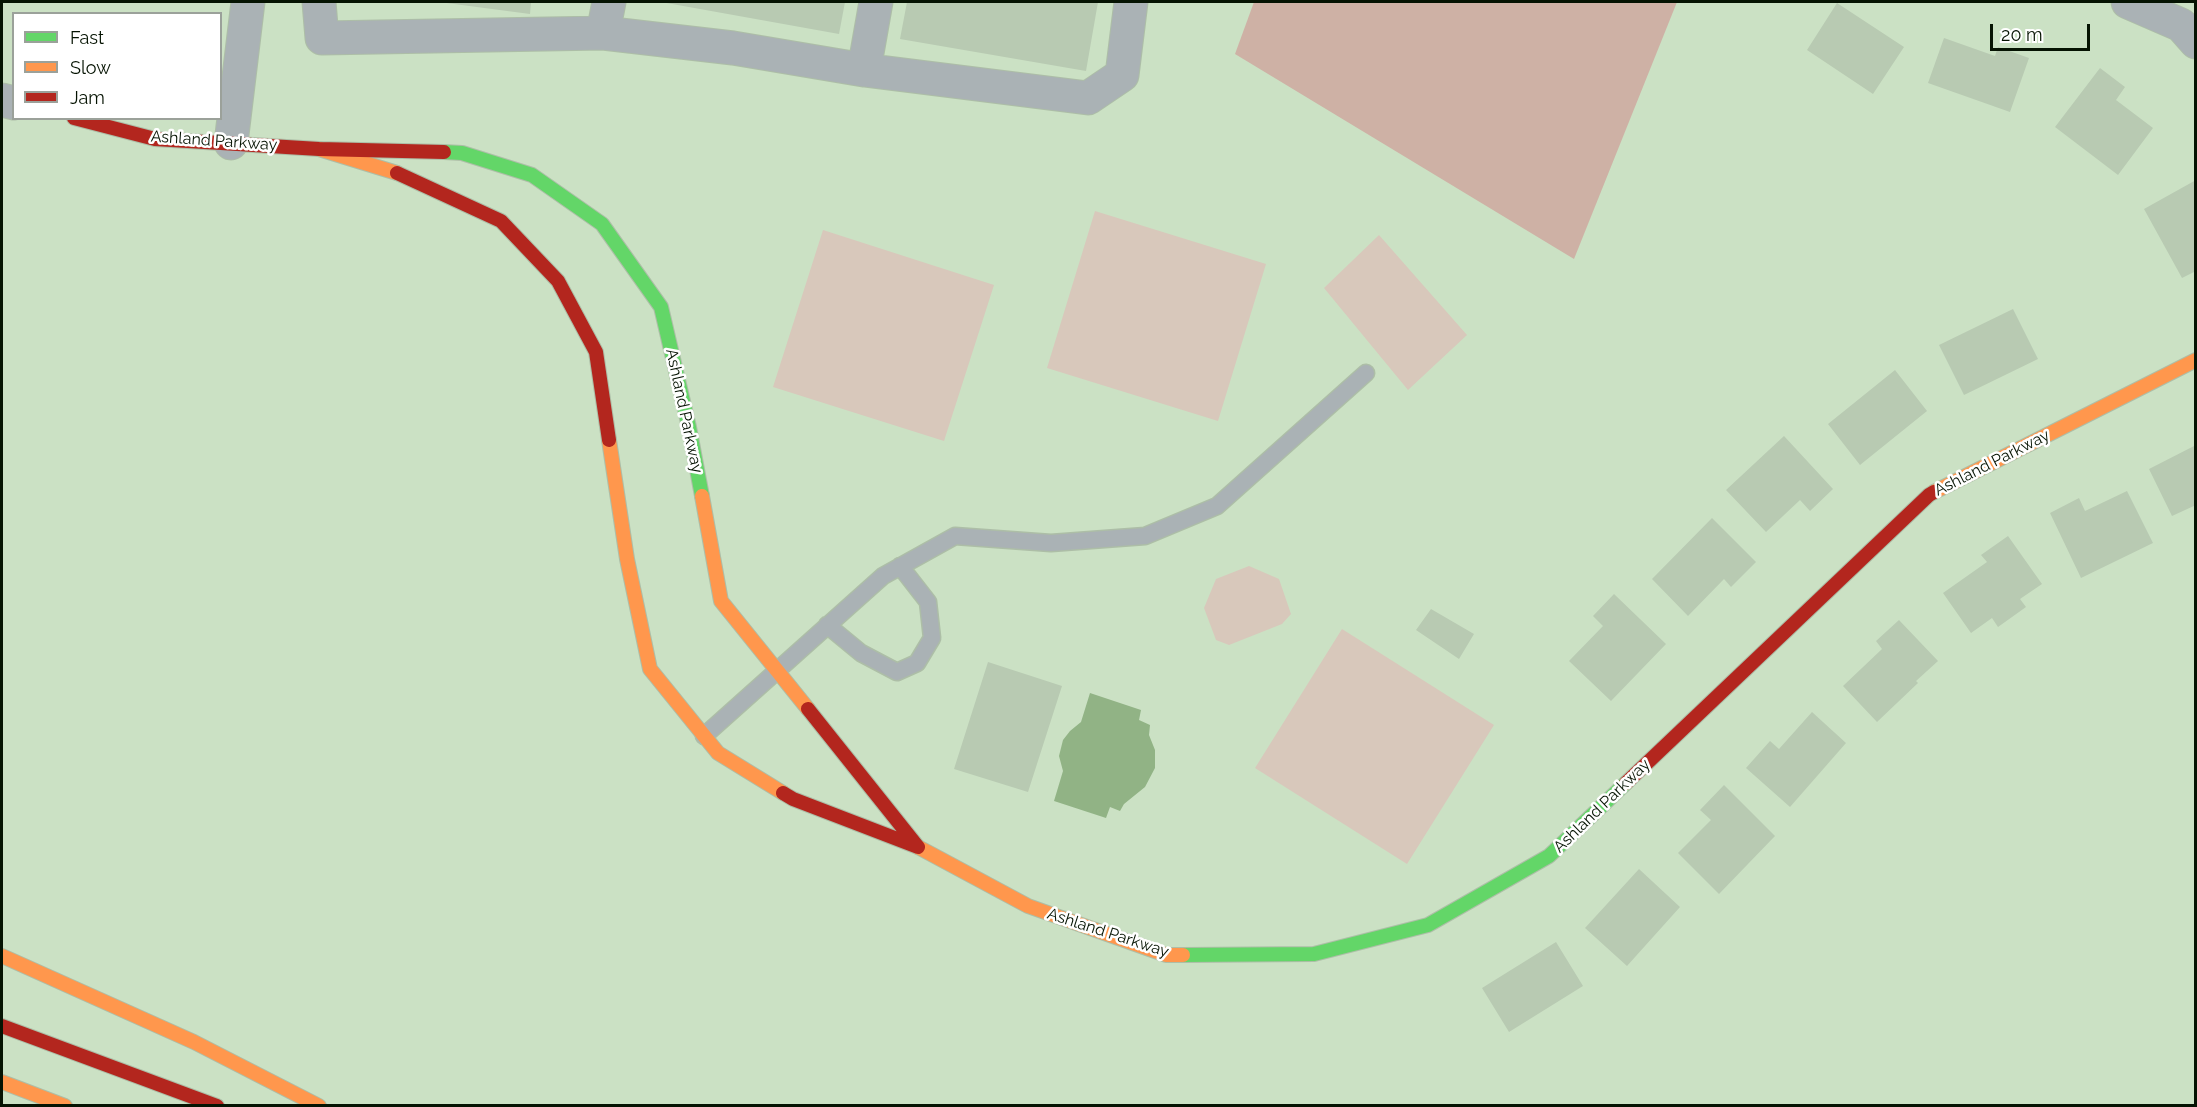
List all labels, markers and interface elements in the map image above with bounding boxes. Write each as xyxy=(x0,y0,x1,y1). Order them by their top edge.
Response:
legend xyxy=(12,12,222,120)
scale bar xyxy=(1993,12,2094,50)
text: 20 m xyxy=(2001,24,2043,45)
text: Fast xyxy=(70,27,104,48)
text: Slow xyxy=(70,57,111,78)
text: Jam xyxy=(70,87,105,108)
street label: Ashland Parkway xyxy=(150,127,278,155)
street label: Ashland Parkway xyxy=(661,347,707,475)
street label: Ashland Parkway xyxy=(1931,426,2053,500)
street label: Ashland Parkway xyxy=(1550,755,1654,857)
street label: Ashland Parkway xyxy=(1045,904,1171,962)

